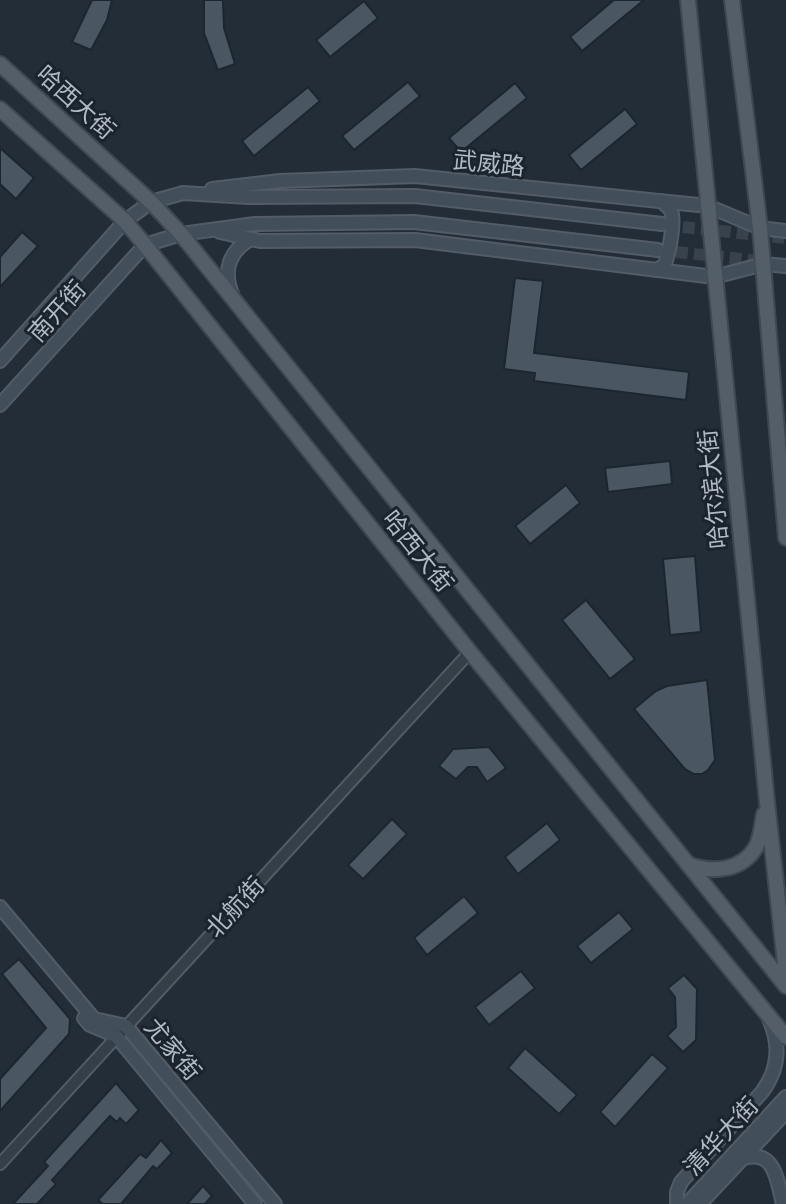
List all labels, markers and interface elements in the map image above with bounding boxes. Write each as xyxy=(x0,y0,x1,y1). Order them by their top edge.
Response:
street label: 哈西大街 xyxy=(30,58,122,146)
street label: 武威路 xyxy=(452,144,526,182)
street label: 南开街 xyxy=(21,274,93,348)
street label: 哈尔滨大街 xyxy=(691,428,735,550)
street label: 哈西大街 xyxy=(376,504,460,598)
street label: 北航街 xyxy=(199,870,271,944)
street label: 尤家街 xyxy=(138,1011,208,1087)
street label: 清华大街 xyxy=(677,1090,765,1182)

